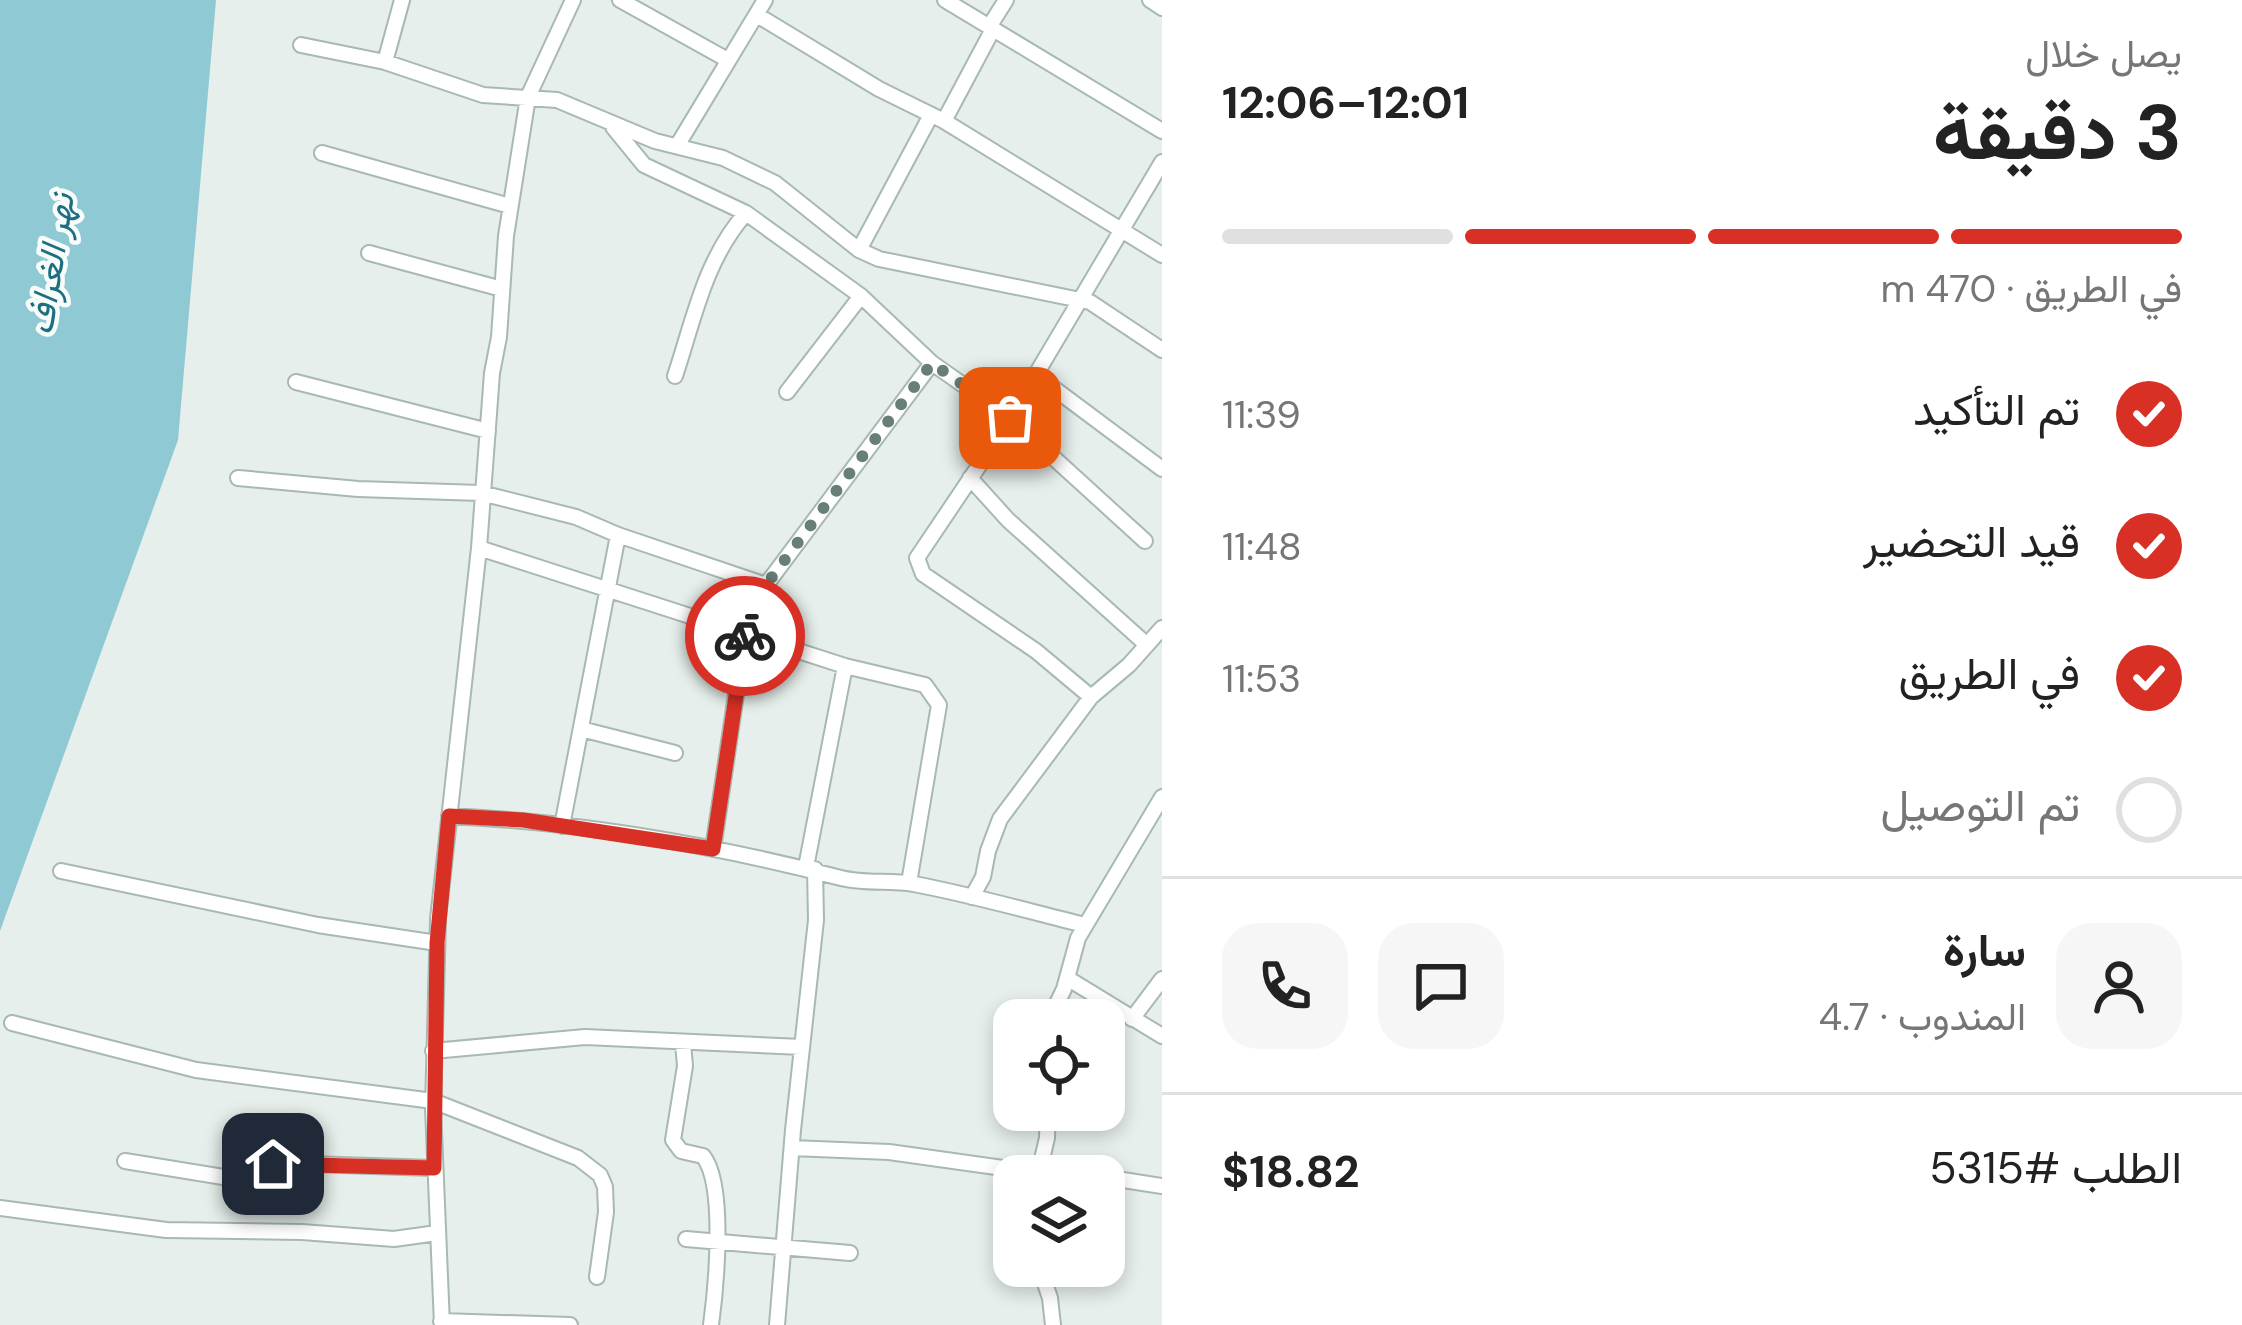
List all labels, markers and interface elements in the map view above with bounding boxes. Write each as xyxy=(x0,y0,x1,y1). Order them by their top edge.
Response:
text: يصل خلال xyxy=(2025,28,2182,79)
text: 12:01–12:06 xyxy=(1222,73,1469,132)
text: 3 دقيقة xyxy=(1933,82,2182,183)
water label: نهر الغراف xyxy=(16,188,85,338)
text: في الطريق · 470 m xyxy=(1880,263,2182,314)
pin xyxy=(959,367,1061,469)
text: تم التأكيد xyxy=(1913,380,2080,439)
icon: check xyxy=(2116,381,2182,447)
icon: bag xyxy=(977,385,1043,451)
text: 11:39 xyxy=(1222,389,1301,440)
text: قيد التحضير xyxy=(1863,512,2080,571)
icon: check xyxy=(2116,513,2182,579)
text: 11:48 xyxy=(1222,521,1302,572)
courier xyxy=(685,576,805,696)
icon: bike xyxy=(712,603,778,669)
text: في الطريق xyxy=(1898,644,2080,703)
icon: check xyxy=(2116,645,2182,711)
text: 11:53 xyxy=(1222,653,1301,704)
text: تم التوصيل xyxy=(1881,776,2080,835)
text: سارة xyxy=(1943,921,2026,980)
button: phone xyxy=(1222,923,1348,1049)
button: chat xyxy=(1378,923,1504,1049)
button: person xyxy=(2056,923,2182,1049)
text: المندوب · 4.7 xyxy=(1819,991,2026,1042)
map controls xyxy=(993,999,1125,1287)
button: locate xyxy=(993,999,1125,1131)
pin xyxy=(222,1113,324,1215)
icon: home xyxy=(240,1131,306,1197)
text: الطلب #5315 xyxy=(1929,1138,2182,1197)
text: $18.82 xyxy=(1222,1142,1360,1201)
button: layers xyxy=(993,1155,1125,1287)

